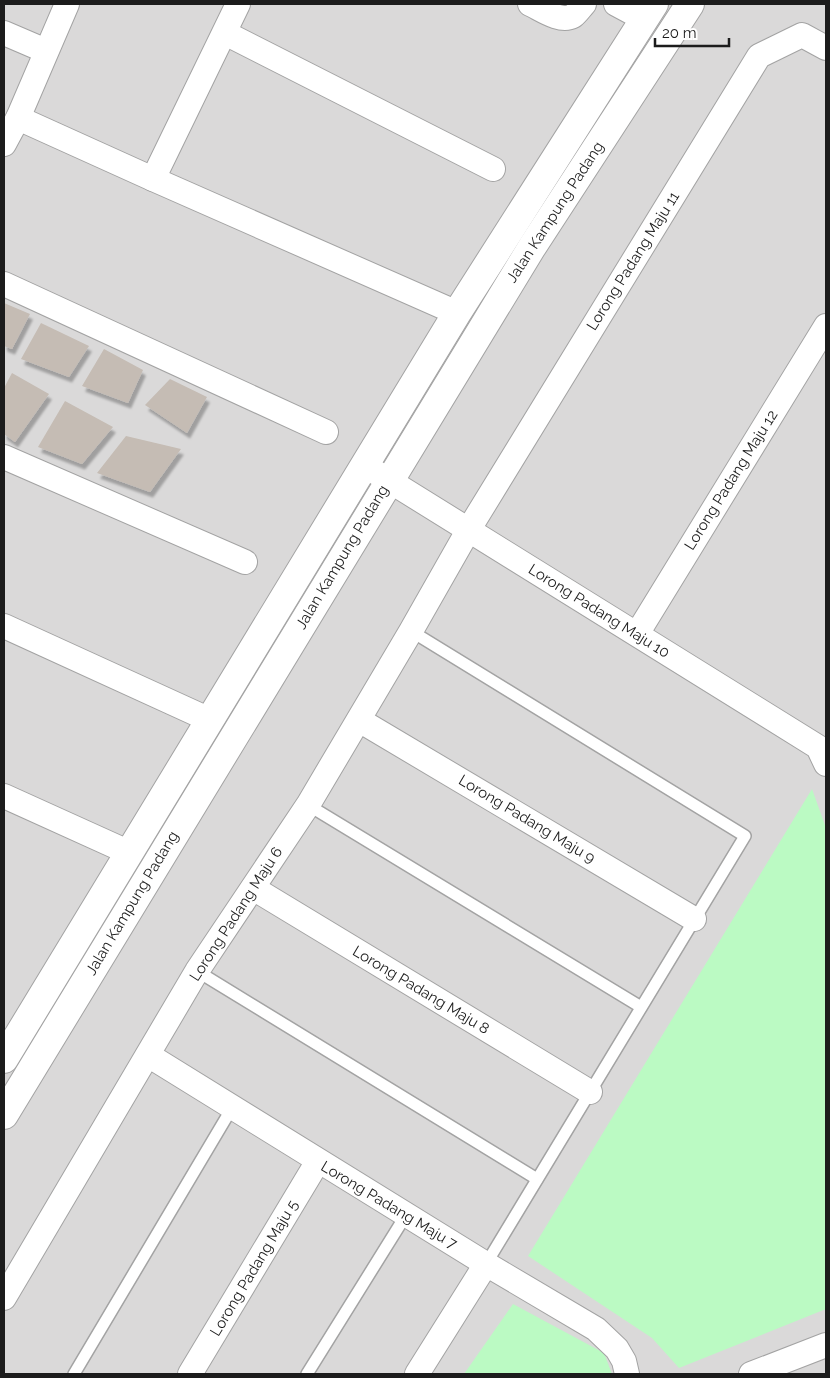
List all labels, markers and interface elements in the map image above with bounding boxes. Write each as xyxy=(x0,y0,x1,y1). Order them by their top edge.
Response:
scale bar xyxy=(655,15,729,47)
text: 20 m xyxy=(662,24,697,42)
street label: Jalan Kampung Padang xyxy=(503,138,607,286)
street label: Lorong Padang Maju 11 xyxy=(583,188,683,334)
street label: Lorong Padang Maju 12 xyxy=(681,407,782,553)
street label: Jalan Kampung Padang xyxy=(292,482,392,632)
street label: Lorong Padang Maju 10 xyxy=(525,560,673,662)
street label: Lorong Padang Maju 9 xyxy=(455,771,599,867)
street label: Jalan Kampung Padang xyxy=(82,828,182,978)
street label: Lorong Padang Maju 6 xyxy=(186,843,286,985)
street label: Lorong Padang Maju 8 xyxy=(349,942,493,1038)
street label: Lorong Padang Maju 7 xyxy=(318,1157,460,1253)
street label: Lorong Padang Maju 5 xyxy=(206,1197,302,1339)

